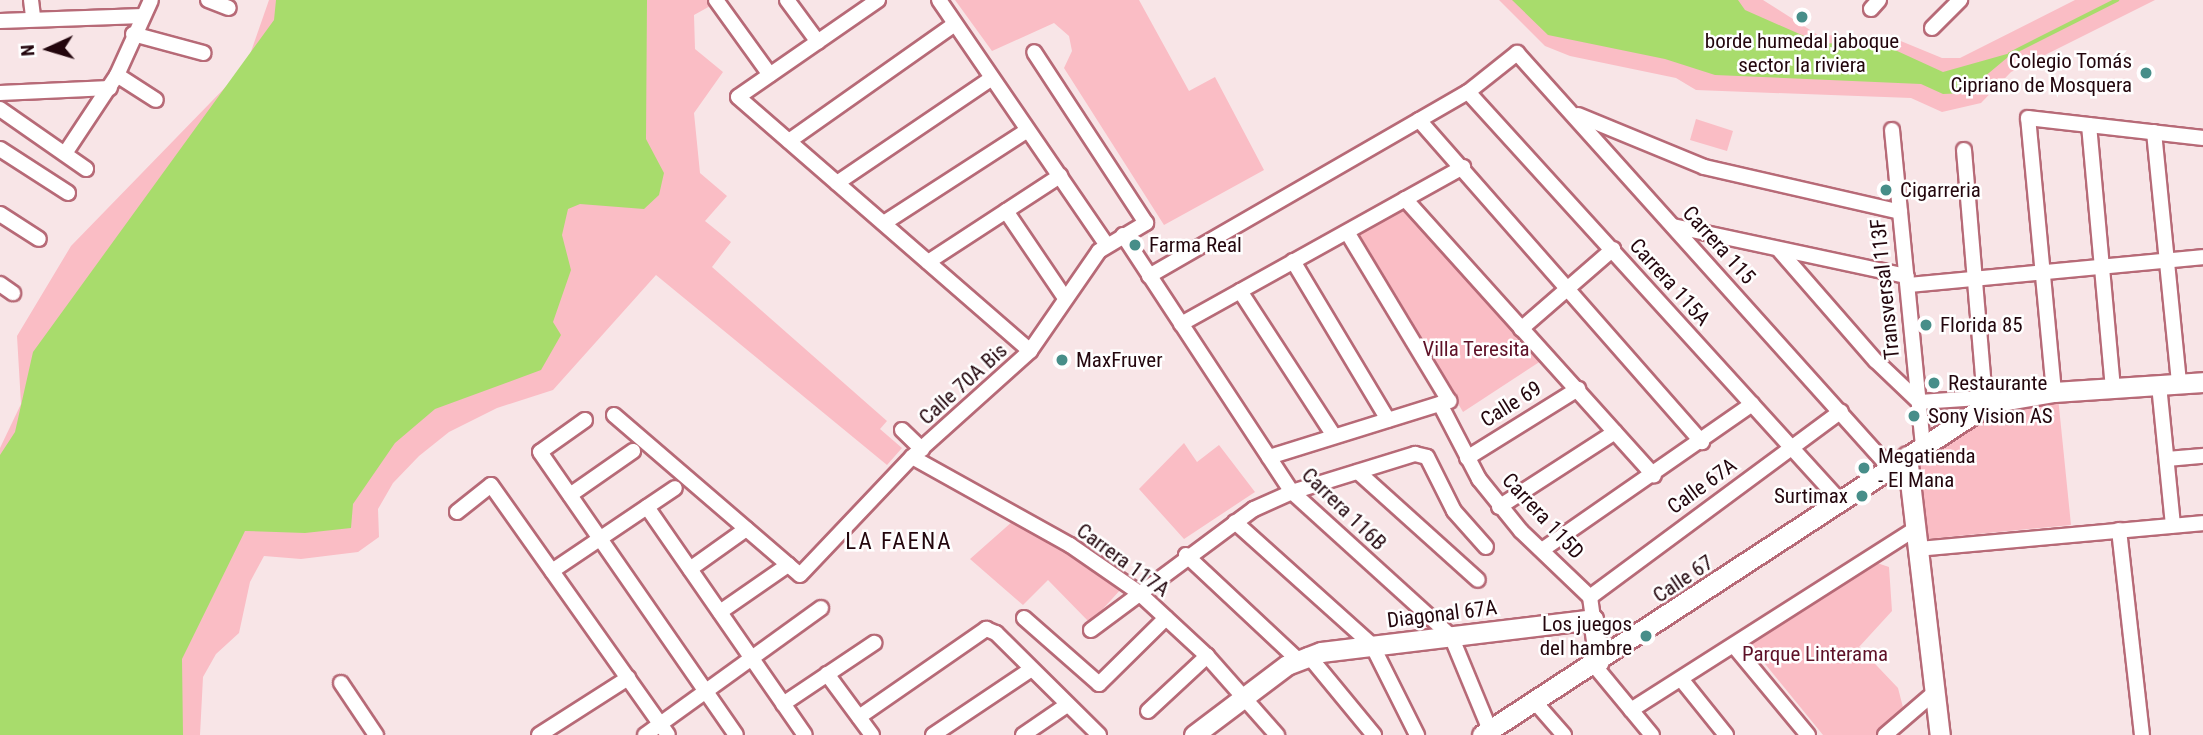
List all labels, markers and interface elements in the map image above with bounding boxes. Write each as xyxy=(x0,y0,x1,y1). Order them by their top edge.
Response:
marker: borde humedal jaboque sector la riviera xyxy=(1794,9,1810,25)
north arrow xyxy=(14,14,84,84)
place label: borde humedal jaboque sector la riviera xyxy=(1705,28,1899,78)
text: N xyxy=(16,44,39,57)
place label: Colegio Tomás Cipriano de Mosquera xyxy=(1950,48,2132,98)
marker: Colegio Tomás Cipriano de Mosquera xyxy=(2138,65,2154,81)
place label: Cigarreria xyxy=(1900,177,1981,203)
marker: Cigarreria xyxy=(1878,182,1894,198)
street label: Carrera 115 xyxy=(1677,201,1761,289)
street label: Transversal 113F xyxy=(1865,217,1905,361)
place label: Farma Real xyxy=(1149,232,1242,258)
street label: Carrera 115A xyxy=(1624,233,1716,331)
marker: Farma Real xyxy=(1127,237,1143,253)
place label: Florida 85 xyxy=(1940,312,2023,338)
marker: Florida 85 xyxy=(1918,317,1934,333)
park label: Villa Teresita xyxy=(1422,336,1530,362)
street label: Calle 70A Bis xyxy=(914,338,1012,430)
place label: MaxFruver xyxy=(1076,347,1163,373)
marker: MaxFruver xyxy=(1054,352,1070,368)
place label: Restaurante xyxy=(1948,370,2047,396)
marker: Restaurante xyxy=(1926,375,1942,391)
street label: Calle 69 xyxy=(1476,376,1546,432)
place label: Sony Vision AS xyxy=(1928,403,2053,429)
marker: Sony Vision AS xyxy=(1906,408,1922,424)
place label: Megatienda - El Mana xyxy=(1878,443,1976,493)
street label: Calle 67A xyxy=(1663,453,1741,519)
marker: Megatienda - El Mana xyxy=(1856,460,1872,476)
street label: Carrera 116B xyxy=(1296,462,1392,556)
street label: Carrera 115D xyxy=(1497,468,1589,564)
place label: Surtimax xyxy=(1774,483,1848,509)
marker: Surtimax xyxy=(1854,488,1870,504)
street label: Carrera 117A xyxy=(1072,518,1174,602)
district label: LA FAENA xyxy=(846,528,952,556)
street label: Calle 67 xyxy=(1648,550,1718,608)
street label: Diagonal 67A xyxy=(1386,595,1498,633)
place label: Los juegos del hambre xyxy=(1540,611,1632,661)
marker: Los juegos del hambre xyxy=(1638,628,1654,644)
park label: Parque Linterama xyxy=(1742,641,1888,667)

